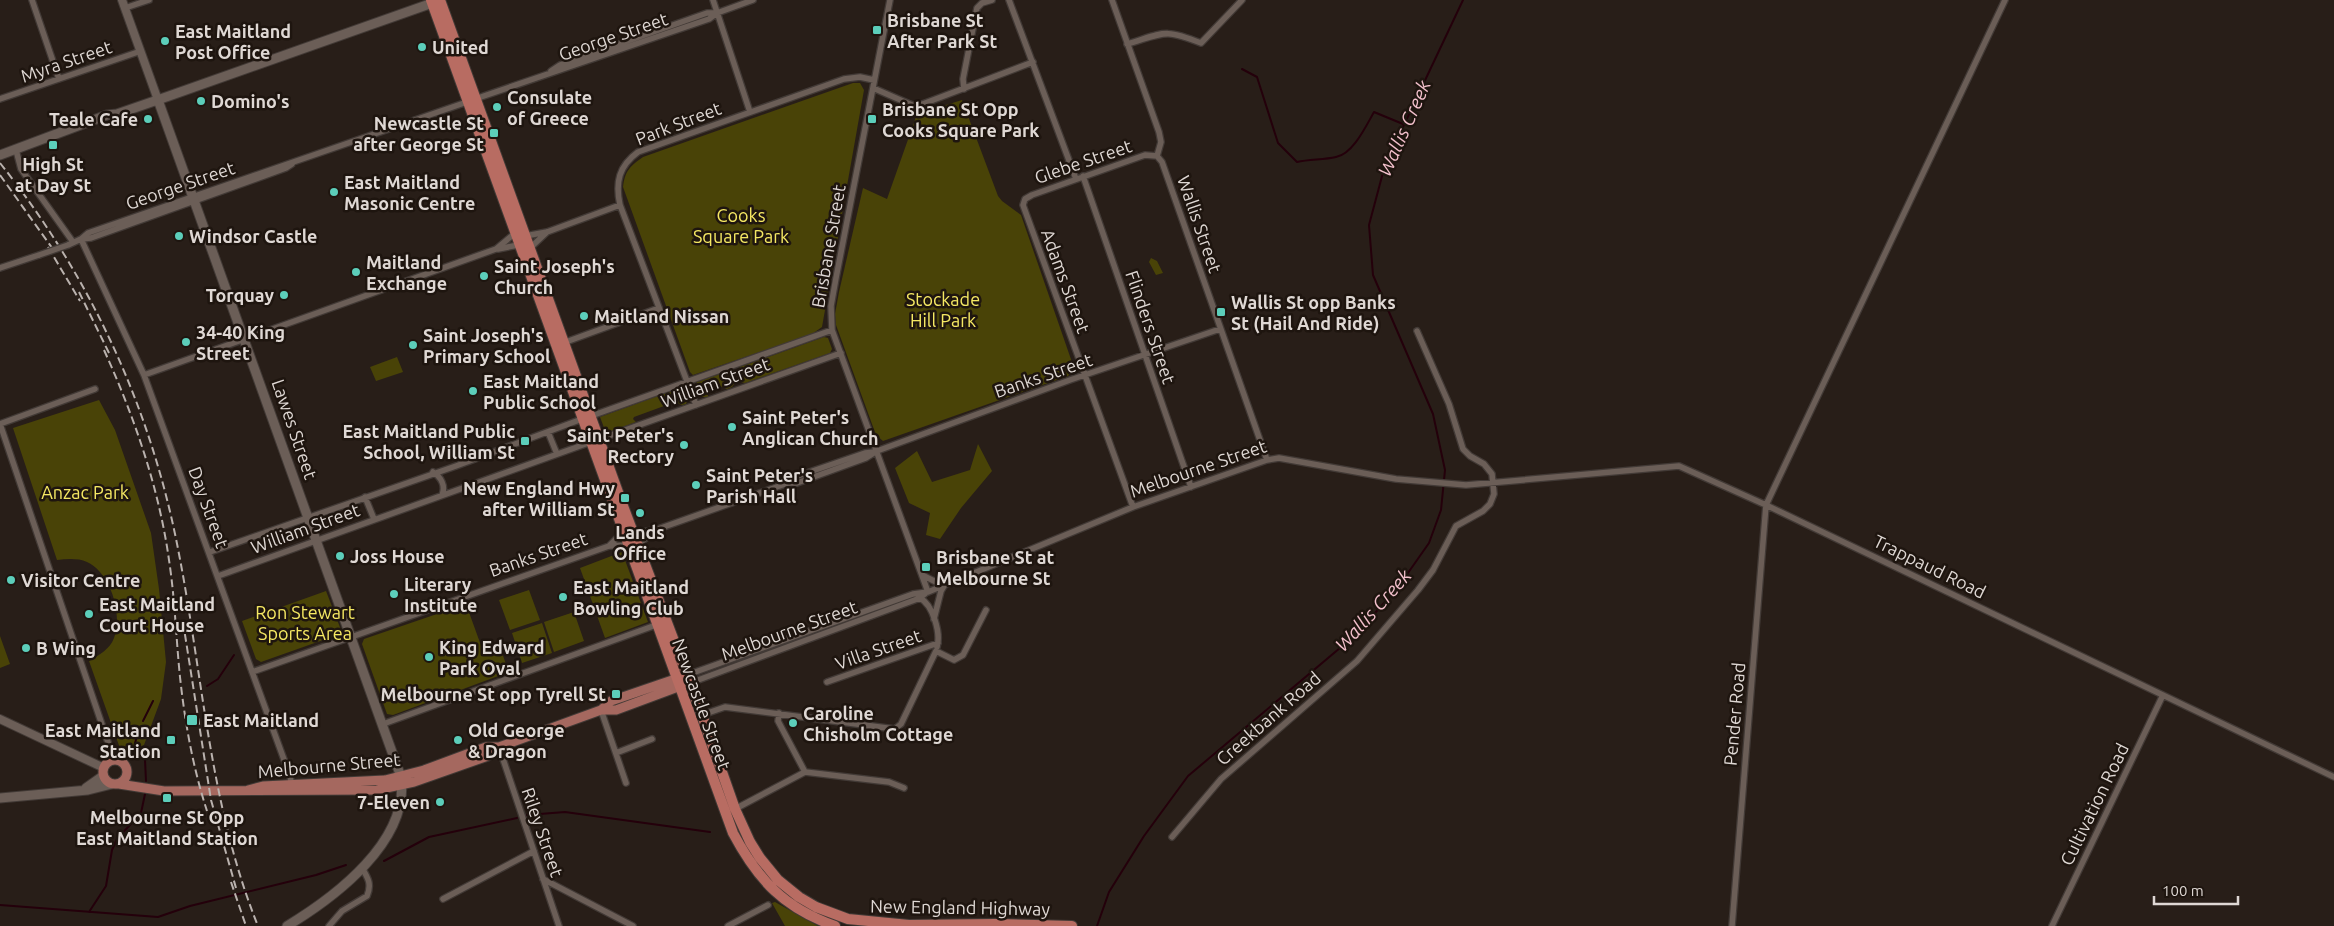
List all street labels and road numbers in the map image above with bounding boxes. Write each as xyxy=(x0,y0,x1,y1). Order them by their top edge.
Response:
street label: George Street xyxy=(556,8,670,64)
street label: Myra Street xyxy=(18,36,114,86)
street label: Park Street xyxy=(632,98,724,148)
street label: Glebe Street xyxy=(1032,135,1134,187)
street label: George Street xyxy=(123,157,237,213)
street label: Wallis Street xyxy=(1174,173,1226,275)
street label: Brisbane Street xyxy=(807,183,849,309)
street label: Adams Street xyxy=(1038,226,1094,336)
street label: Flinders Street xyxy=(1122,268,1180,386)
street label: Banks Street xyxy=(991,349,1095,401)
street label: William Street xyxy=(658,353,772,411)
street label: Lawes Street xyxy=(269,376,321,482)
street label: Melbourne Street xyxy=(1127,435,1269,501)
street label: Day Street xyxy=(185,464,233,550)
street label: William Street xyxy=(248,499,362,557)
street label: Banks Street xyxy=(486,528,590,580)
street label: Trappaud Road xyxy=(1871,530,1989,602)
street label: Melbourne Street xyxy=(718,596,860,664)
street label: Villa Street xyxy=(832,625,924,673)
street label: Newcastle Street xyxy=(669,636,735,772)
street label: Pender Road xyxy=(1720,662,1748,766)
street label: Creekbank Road xyxy=(1212,667,1324,769)
street label: Cultivation Road xyxy=(2056,740,2132,868)
street label: Melbourne Street xyxy=(257,749,401,781)
street label: Riley Street xyxy=(518,785,568,879)
street label: New England Highway xyxy=(870,895,1050,919)

